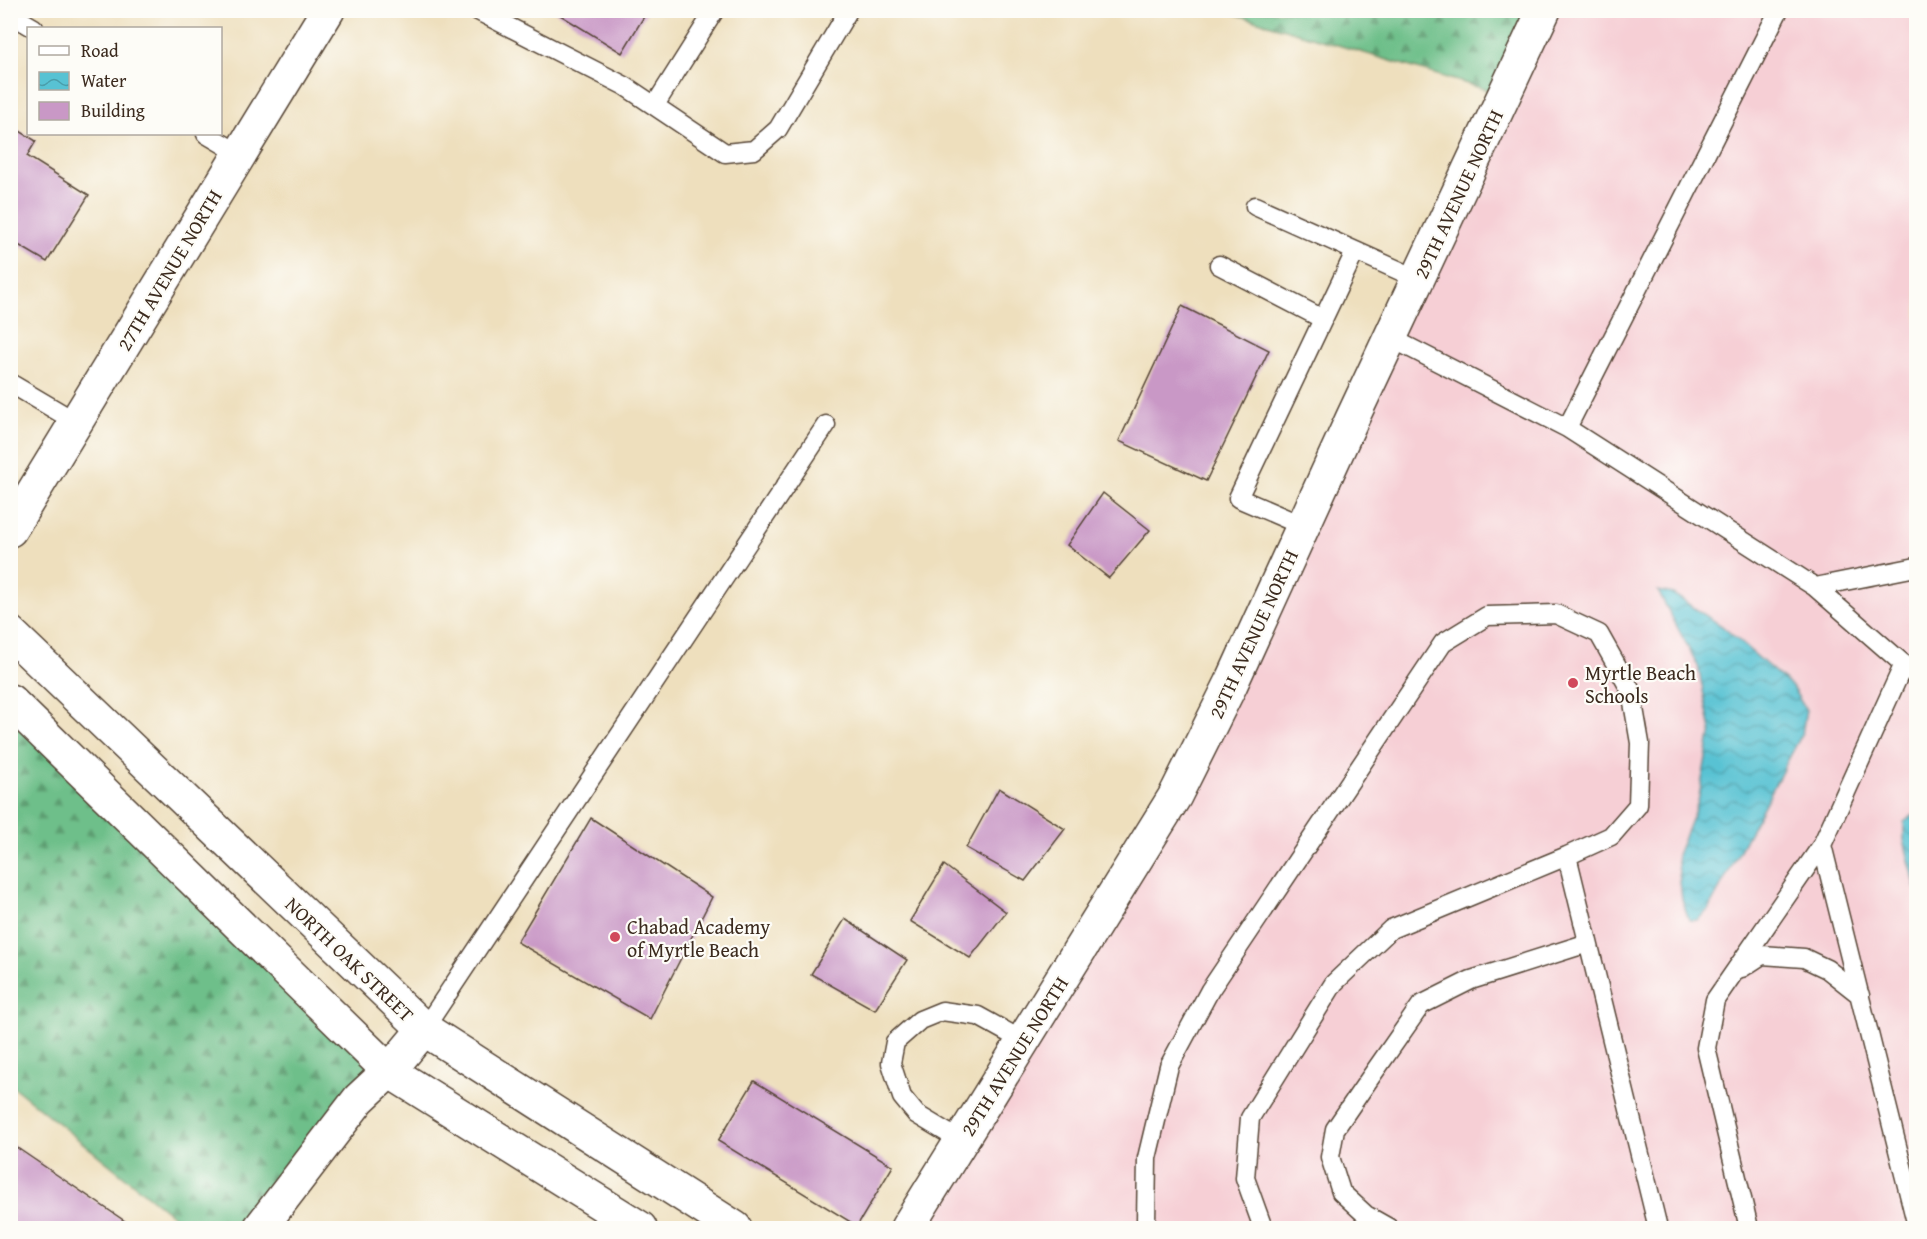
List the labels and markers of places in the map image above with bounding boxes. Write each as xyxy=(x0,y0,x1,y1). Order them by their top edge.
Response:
place label: Myrtle Beach Schools xyxy=(1585,658,1696,710)
marker: Myrtle Beach Schools xyxy=(1566,676,1580,690)
place label: Chabad Academy of Myrtle Beach xyxy=(627,912,770,964)
marker: Chabad Academy of Myrtle Beach xyxy=(608,930,622,944)

